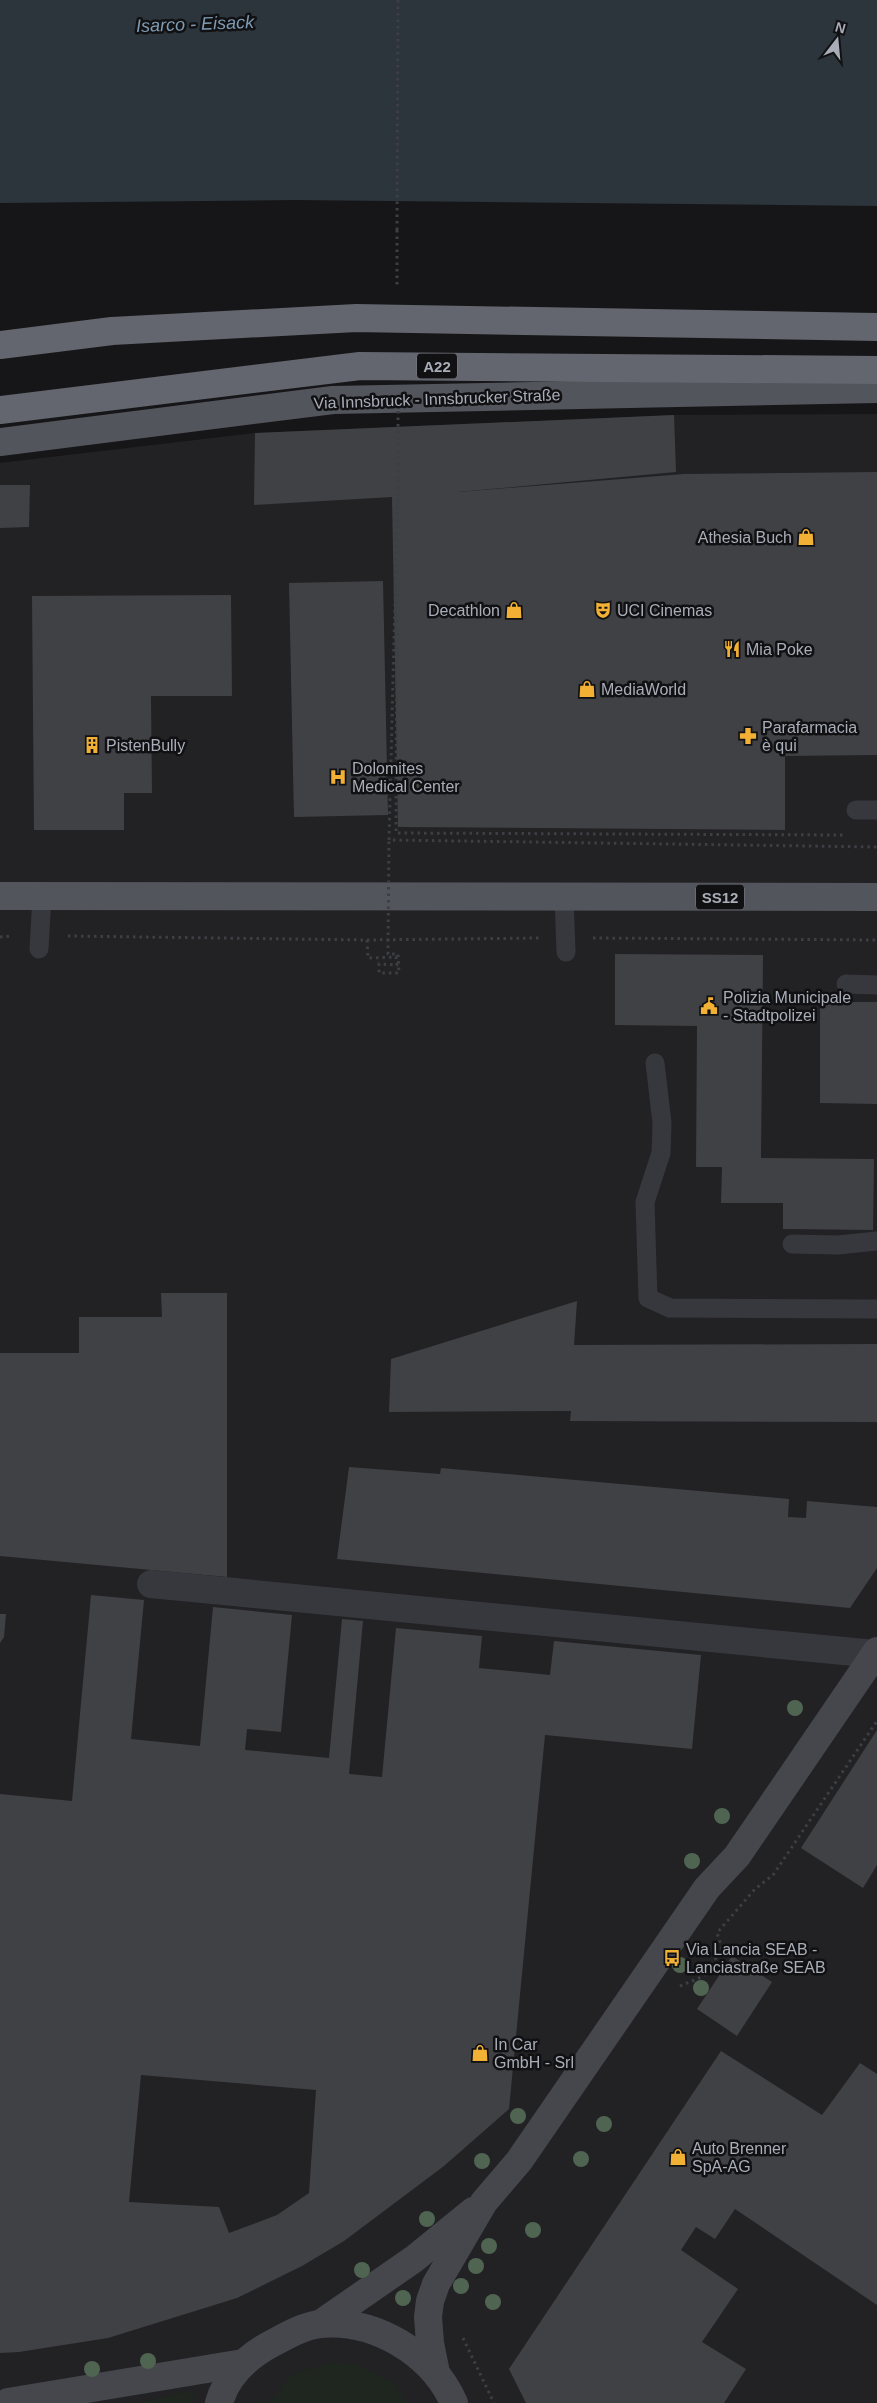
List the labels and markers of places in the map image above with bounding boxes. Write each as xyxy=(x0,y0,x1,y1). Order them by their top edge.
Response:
shop icon: Athesia Buch xyxy=(796,527,816,547)
place label: Athesia Buch xyxy=(698,529,792,546)
shop icon: Decathlon xyxy=(504,600,524,620)
theatre icon: UCI Cinemas xyxy=(593,600,613,620)
place label: Decathlon xyxy=(428,602,500,619)
place label: UCI Cinemas xyxy=(617,602,712,619)
restaurant icon: Mia Poke xyxy=(722,639,742,659)
place label: Mia Poke xyxy=(746,641,813,658)
shop icon: MediaWorld xyxy=(577,679,597,699)
place label: MediaWorld xyxy=(601,681,686,698)
place label: Parafarmacia è qui xyxy=(762,719,857,754)
pharmacy icon: Parafarmacia è qui xyxy=(738,726,758,746)
building icon: PistenBully xyxy=(82,735,102,755)
place label: PistenBully xyxy=(106,737,185,754)
place label: Dolomites Medical Center xyxy=(352,760,460,795)
hospital icon: Dolomites Medical Center xyxy=(328,767,348,787)
place label: Polizia Municipale - Stadtpolizei xyxy=(723,989,851,1024)
public building icon: Polizia Municipale - Stadtpolizei xyxy=(699,996,719,1016)
place label: Via Lancia SEAB - Lanciastraße SEAB xyxy=(686,1941,826,1976)
bus stop icon: Via Lancia SEAB - Lanciastraße SEAB xyxy=(662,1948,682,1968)
place label: In Car GmbH - Srl xyxy=(494,2036,574,2071)
shop icon: In Car GmbH - Srl xyxy=(470,2043,490,2063)
place label: Auto Brenner SpA-AG xyxy=(692,2140,787,2175)
shop icon: Auto Brenner SpA-AG xyxy=(668,2147,688,2167)

